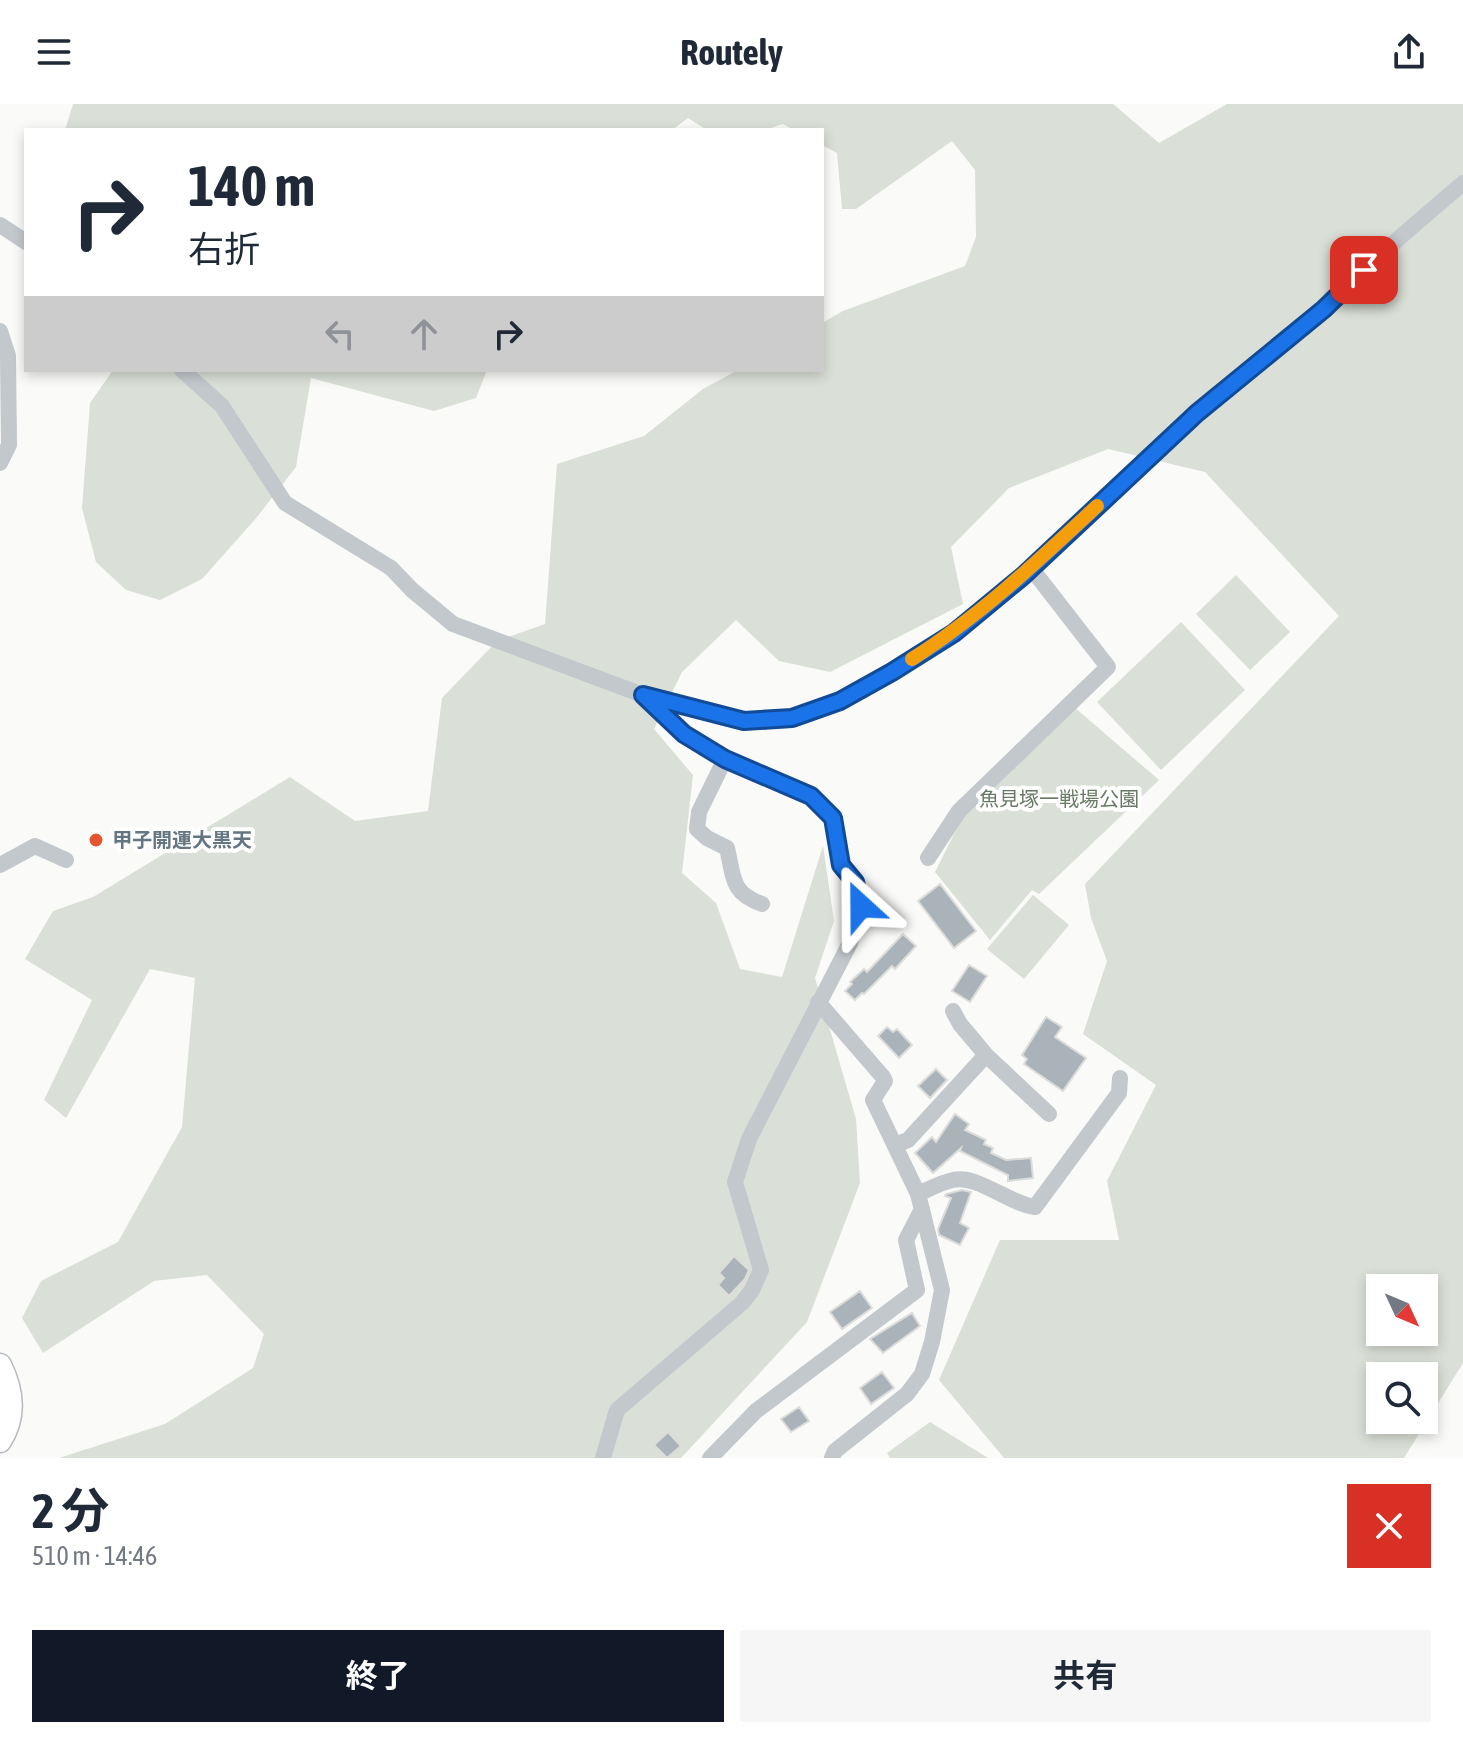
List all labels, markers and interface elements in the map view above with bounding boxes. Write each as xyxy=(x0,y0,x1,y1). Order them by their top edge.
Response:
icon: menu xyxy=(32,30,76,74)
icon: share xyxy=(1387,30,1431,74)
text: Routely xyxy=(680,31,783,73)
text: 140 m xyxy=(188,154,315,218)
icon: right xyxy=(56,160,160,264)
text: 右折 xyxy=(188,228,260,270)
pin xyxy=(1330,236,1398,304)
icon: arrive xyxy=(1342,248,1386,292)
icon: left xyxy=(318,312,362,356)
icon: ahead xyxy=(402,312,446,356)
icon: right xyxy=(486,312,530,356)
park label: 魚見塚一戦場公園 xyxy=(979,787,1139,810)
place label: 甲子開運大黒天 xyxy=(112,828,252,851)
marker: 甲子開運大黒天 xyxy=(87,831,105,849)
position arrow xyxy=(819,864,903,948)
north arrow xyxy=(1366,1274,1438,1346)
map controls xyxy=(1366,1274,1438,1434)
button: search xyxy=(1366,1362,1438,1434)
text: 2 分 xyxy=(32,1483,109,1538)
button: close xyxy=(1347,1484,1431,1568)
text: 510 m · 14:46 xyxy=(32,1541,157,1571)
button: 終了 xyxy=(32,1630,724,1722)
button: 共有 xyxy=(740,1630,1431,1722)

